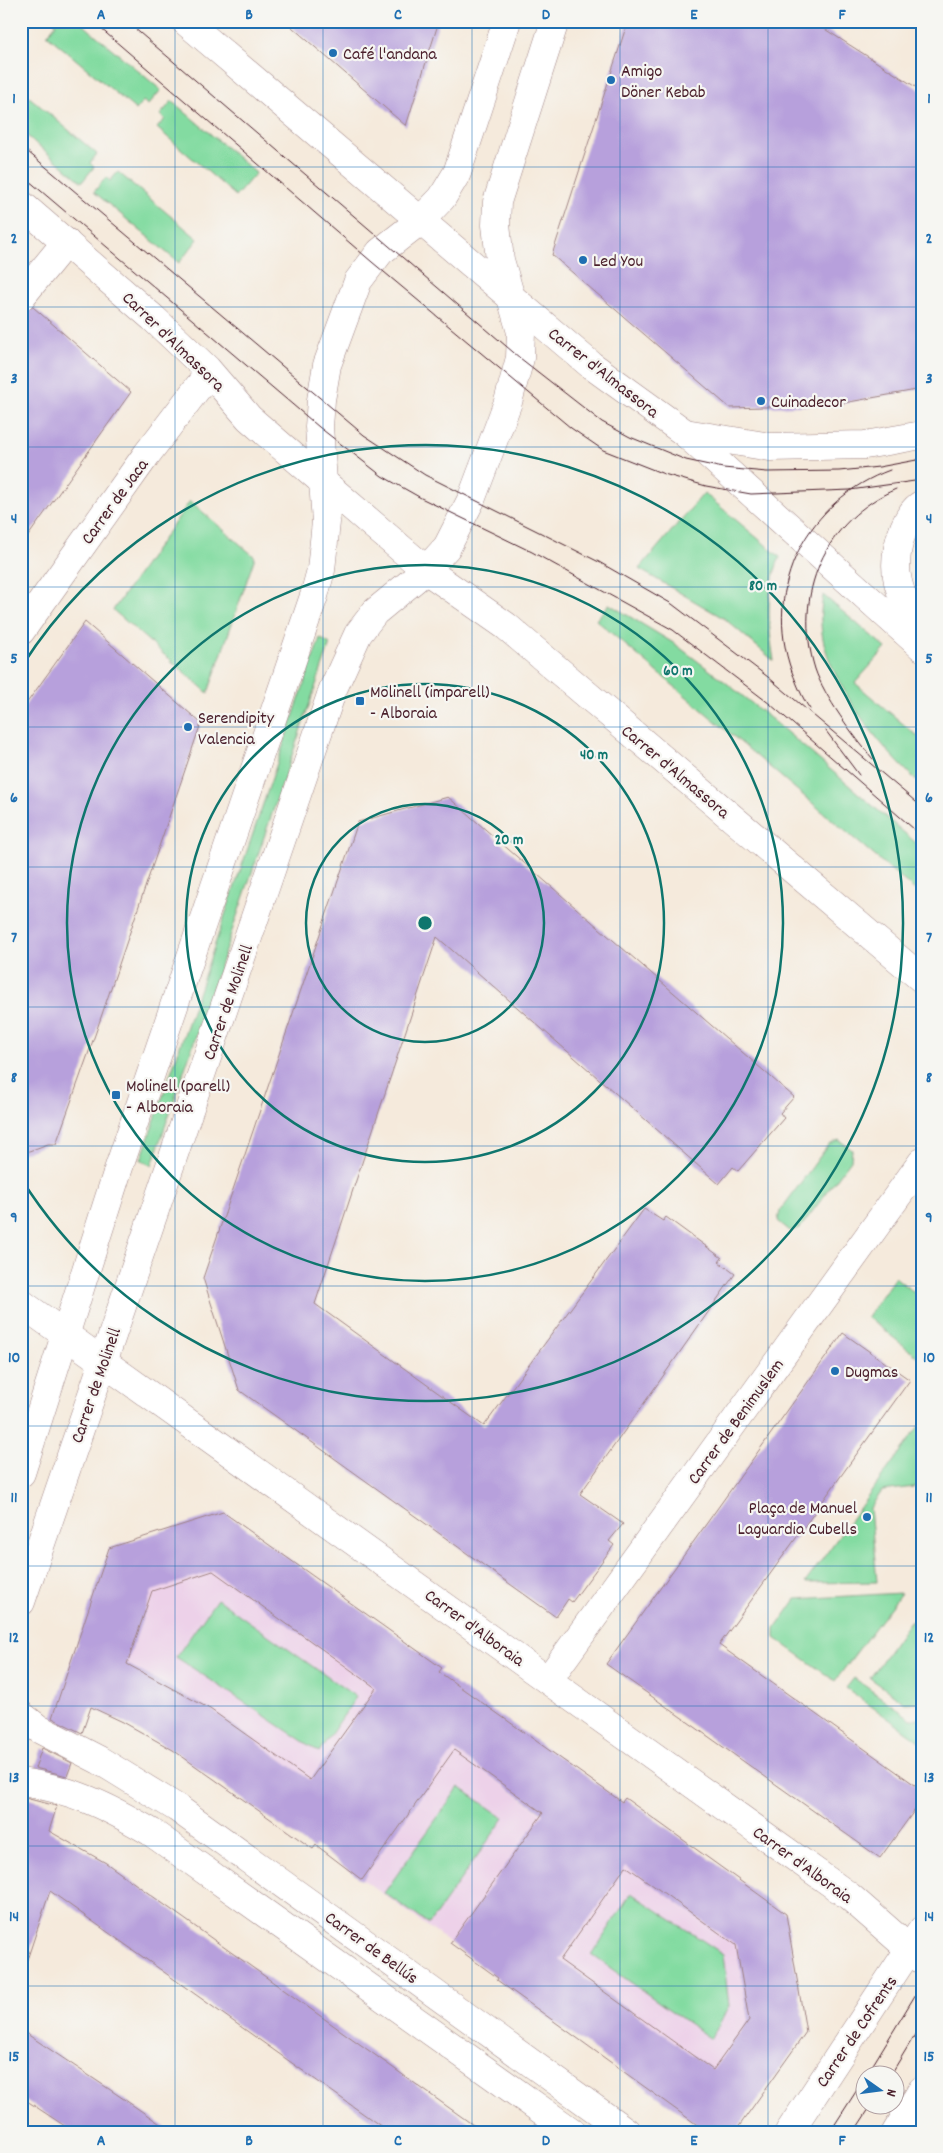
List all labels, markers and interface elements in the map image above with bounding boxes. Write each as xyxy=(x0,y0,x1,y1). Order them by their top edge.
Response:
text: A xyxy=(97,4,106,27)
text: B xyxy=(245,4,253,27)
text: C xyxy=(394,4,402,27)
text: D xyxy=(542,4,551,27)
text: E xyxy=(690,4,698,27)
text: F xyxy=(838,4,846,27)
place label: Café l'andana xyxy=(343,43,437,68)
marker: Café l'andana xyxy=(327,47,339,59)
place label: Amigo Döner Kebab xyxy=(621,60,706,106)
marker: Amigo Döner Kebab xyxy=(605,74,617,86)
text: 1 xyxy=(12,88,16,111)
text: 1 xyxy=(927,88,931,111)
text: 2 xyxy=(11,228,18,251)
text: 2 xyxy=(926,228,933,251)
place label: Led You xyxy=(593,250,643,275)
marker: Led You xyxy=(577,254,589,266)
street label: Carrer d'Almassora xyxy=(115,287,230,399)
street label: Carrer d'Almassora xyxy=(542,323,664,426)
text: 3 xyxy=(10,368,18,391)
text: 3 xyxy=(925,368,933,391)
place label: Cuinadecor xyxy=(771,391,846,416)
marker: Cuinadecor xyxy=(755,395,767,407)
street label: Carrer de Jaca xyxy=(76,454,156,551)
text: 4 xyxy=(11,508,17,531)
text: 4 xyxy=(926,508,932,531)
text: 80 m xyxy=(749,576,777,598)
text: 5 xyxy=(10,648,18,671)
text: 5 xyxy=(925,648,933,671)
text: 60 m xyxy=(663,661,693,683)
place label: Molinell (imparell) - Alboraia xyxy=(370,681,490,727)
marker: Molinell (imparell) - Alboraia xyxy=(354,695,366,707)
place label: Serendipity Valencia xyxy=(198,707,275,753)
street label: Carrer d'Almassora xyxy=(615,720,734,826)
marker: Serendipity Valencia xyxy=(182,721,194,733)
text: 40 m xyxy=(580,745,608,767)
text: 6 xyxy=(10,787,18,810)
text: 6 xyxy=(925,787,933,810)
text: 20 m xyxy=(495,830,523,852)
centre of rings xyxy=(416,914,434,932)
text: 7 xyxy=(11,927,17,950)
text: 7 xyxy=(926,927,932,950)
street label: Carrer de Molinell xyxy=(198,941,261,1064)
text: 8 xyxy=(11,1067,18,1090)
text: 8 xyxy=(926,1067,933,1090)
place label: Molinell (parell) - Alboraia xyxy=(126,1075,230,1121)
marker: Molinell (parell) - Alboraia xyxy=(110,1089,122,1101)
text: 9 xyxy=(10,1207,18,1230)
text: 9 xyxy=(925,1207,933,1230)
street label: Carrer de Molinell xyxy=(66,1324,129,1447)
text: 10 xyxy=(8,1347,20,1370)
text: 10 xyxy=(923,1347,935,1370)
street label: Carrer de Benimuslem xyxy=(683,1354,791,1491)
place label: Dugmas xyxy=(845,1361,898,1386)
marker: Dugmas xyxy=(829,1365,841,1377)
text: 11 xyxy=(10,1487,18,1510)
text: 11 xyxy=(925,1487,933,1510)
place label: Plaça de Manuel Laguardia Cubells xyxy=(738,1497,858,1543)
marker: Plaça de Manuel Laguardia Cubells xyxy=(861,1511,873,1523)
street label: Carrer d'Alboraia xyxy=(418,1584,529,1674)
text: 12 xyxy=(9,1627,19,1650)
text: 12 xyxy=(924,1627,934,1650)
text: 13 xyxy=(9,1767,19,1790)
text: 13 xyxy=(924,1767,934,1790)
street label: Carrer d'Alboraia xyxy=(746,1821,857,1911)
text: 14 xyxy=(9,1906,19,1929)
text: 14 xyxy=(924,1906,934,1929)
street label: Carrer de Bellús xyxy=(319,1907,422,1992)
street label: Carrer de Cofrents xyxy=(811,1971,905,2093)
text: 15 xyxy=(9,2046,19,2069)
text: 15 xyxy=(924,2046,934,2069)
north arrow xyxy=(856,2066,906,2116)
text: N xyxy=(880,2087,901,2099)
text: A xyxy=(97,2130,106,2153)
text: B xyxy=(245,2130,253,2153)
text: C xyxy=(394,2130,402,2153)
text: D xyxy=(542,2130,551,2153)
text: E xyxy=(690,2130,698,2153)
text: F xyxy=(838,2130,846,2153)

